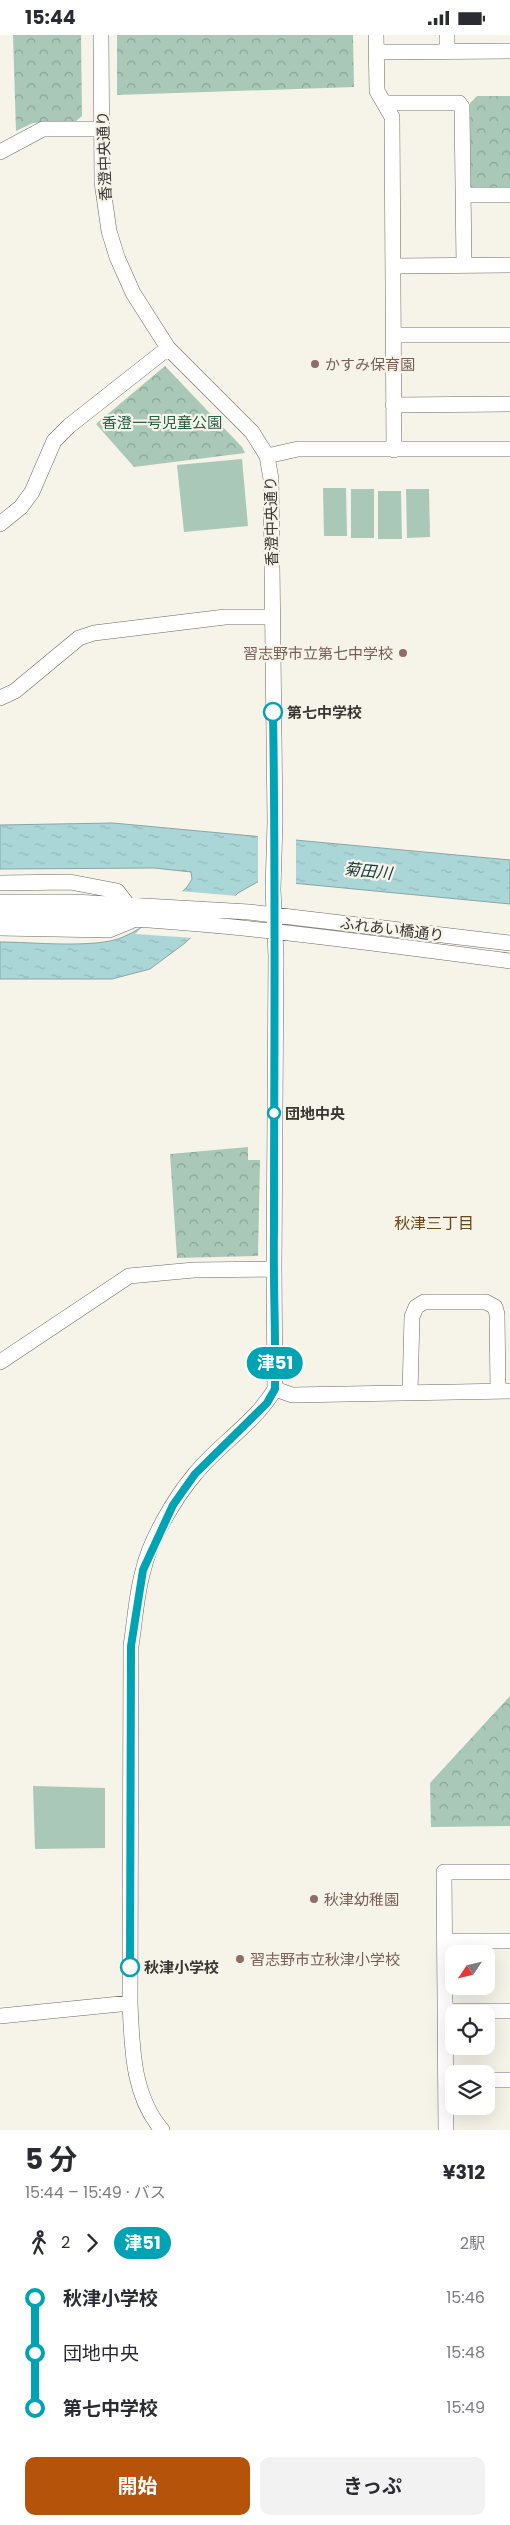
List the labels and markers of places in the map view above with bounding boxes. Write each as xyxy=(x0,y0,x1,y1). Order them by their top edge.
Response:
place label: かすみ保育園 xyxy=(325,354,415,375)
marker: かすみ保育園 xyxy=(309,358,321,370)
place label: 習志野市立第七中学校 xyxy=(243,643,393,664)
marker: 習志野市立第七中学校 xyxy=(397,647,409,659)
marker: 第七中学校 xyxy=(263,702,283,722)
place label: 第七中学校 xyxy=(287,702,362,723)
place label: 団地中央 xyxy=(285,1103,345,1124)
marker: 団地中央 xyxy=(267,1106,281,1120)
place label: 秋津幼稚園 xyxy=(324,1889,399,1910)
marker: 秋津幼稚園 xyxy=(308,1893,320,1905)
place label: 習志野市立秋津小学校 xyxy=(250,1949,400,1970)
marker: 習志野市立秋津小学校 xyxy=(234,1953,246,1965)
marker: 秋津小学校 xyxy=(120,1957,140,1977)
place label: 秋津小学校 xyxy=(144,1957,219,1978)

